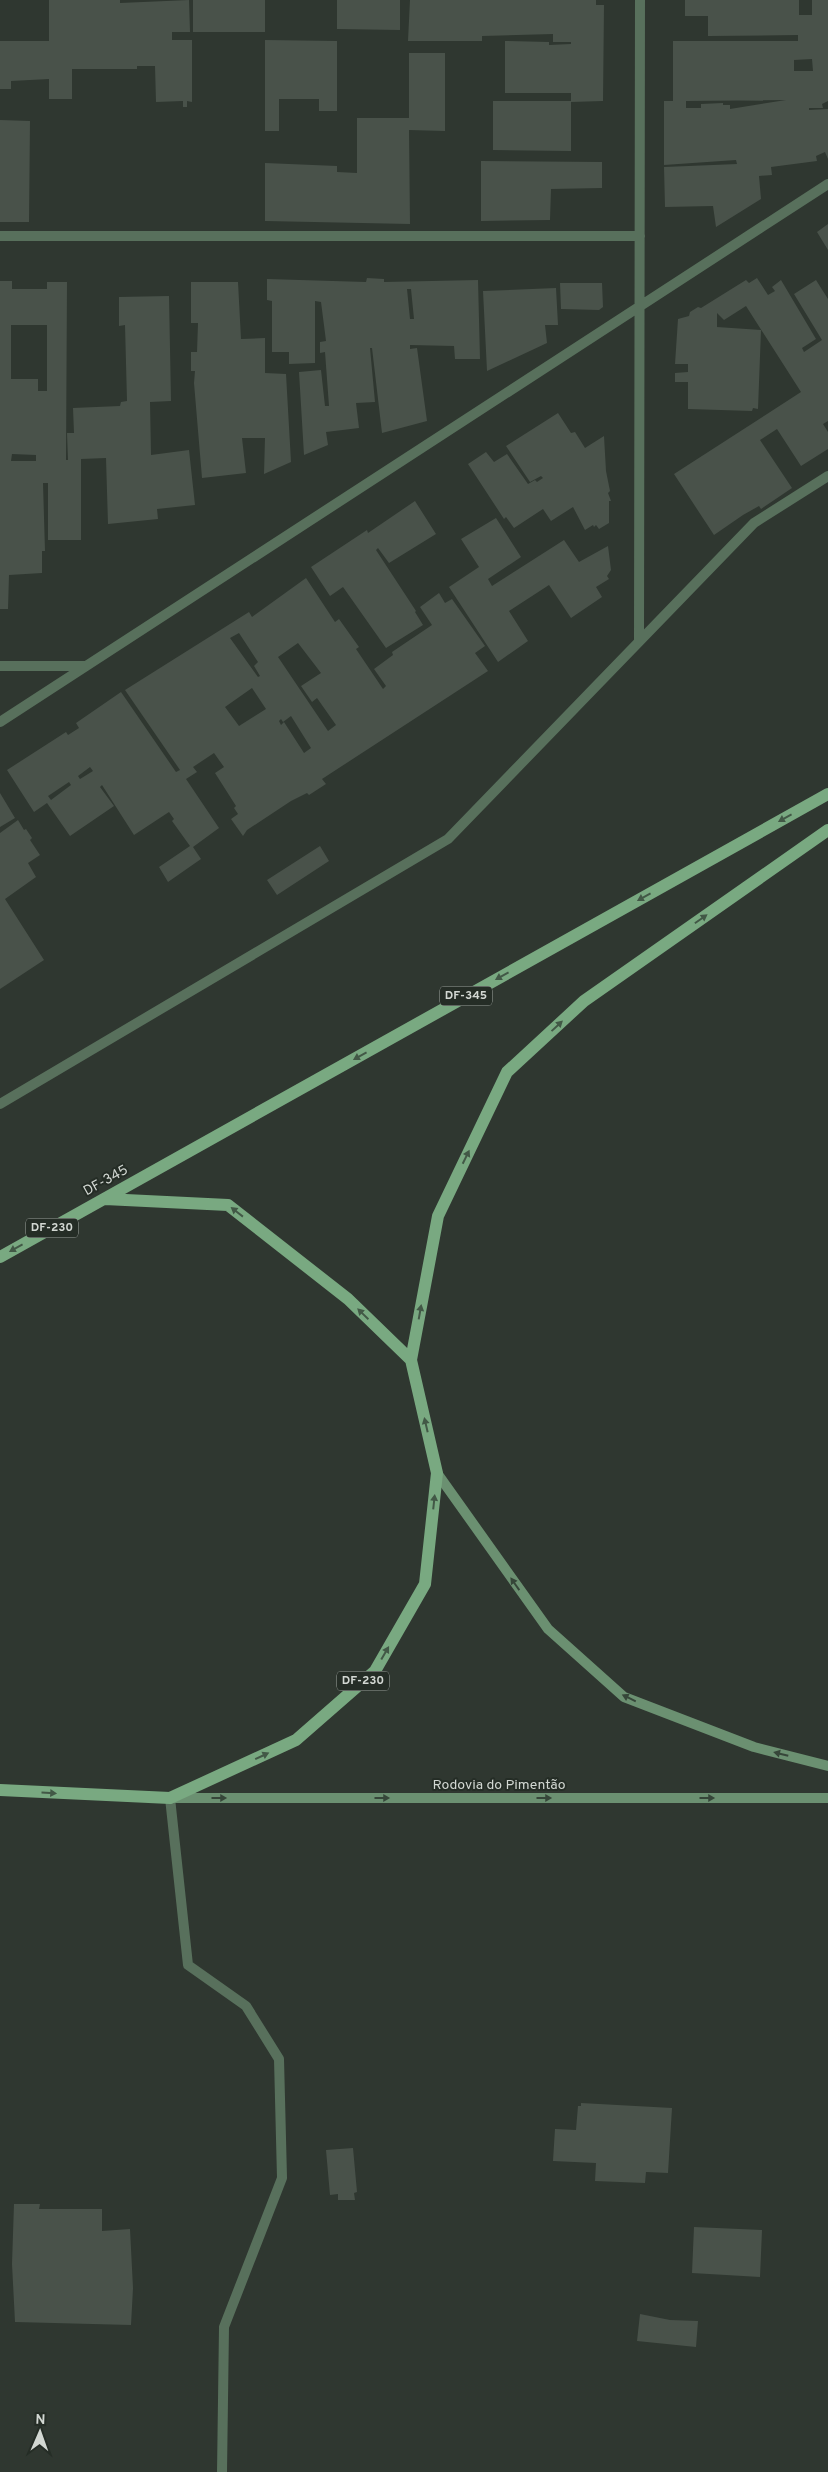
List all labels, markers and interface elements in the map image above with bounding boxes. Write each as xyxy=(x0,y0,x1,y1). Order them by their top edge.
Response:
one-way arrow xyxy=(779,813,792,822)
one-way arrow xyxy=(636,893,651,901)
one-way arrow xyxy=(694,914,708,924)
one-way arrow xyxy=(495,972,509,981)
road number: DF-345 xyxy=(440,986,492,1006)
one-way arrow xyxy=(550,1020,562,1032)
one-way arrow xyxy=(353,1052,367,1060)
one-way arrow xyxy=(462,1150,470,1164)
street label: DF-345 xyxy=(81,1162,131,1200)
one-way arrow xyxy=(230,1207,244,1217)
road number: DF-230 xyxy=(26,1218,78,1238)
one-way arrow xyxy=(10,1243,23,1252)
one-way arrow xyxy=(416,1304,424,1319)
one-way arrow xyxy=(358,1308,370,1320)
one-way arrow xyxy=(422,1418,430,1433)
one-way arrow xyxy=(430,1494,438,1510)
one-way arrow xyxy=(510,1577,520,1590)
one-way arrow xyxy=(381,1647,390,1660)
road number: DF-230 xyxy=(337,1672,389,1690)
one-way arrow xyxy=(621,1694,636,1702)
one-way arrow xyxy=(773,1750,788,1758)
one-way arrow xyxy=(255,1751,269,1759)
street label: Rodovia do Pimentão xyxy=(432,1777,566,1794)
one-way arrow xyxy=(41,1789,57,1797)
one-way arrow xyxy=(211,1794,227,1802)
one-way arrow xyxy=(374,1794,390,1802)
one-way arrow xyxy=(536,1794,552,1802)
one-way arrow xyxy=(699,1794,715,1802)
north arrow xyxy=(15,2407,65,2457)
text: N xyxy=(35,2412,46,2429)

